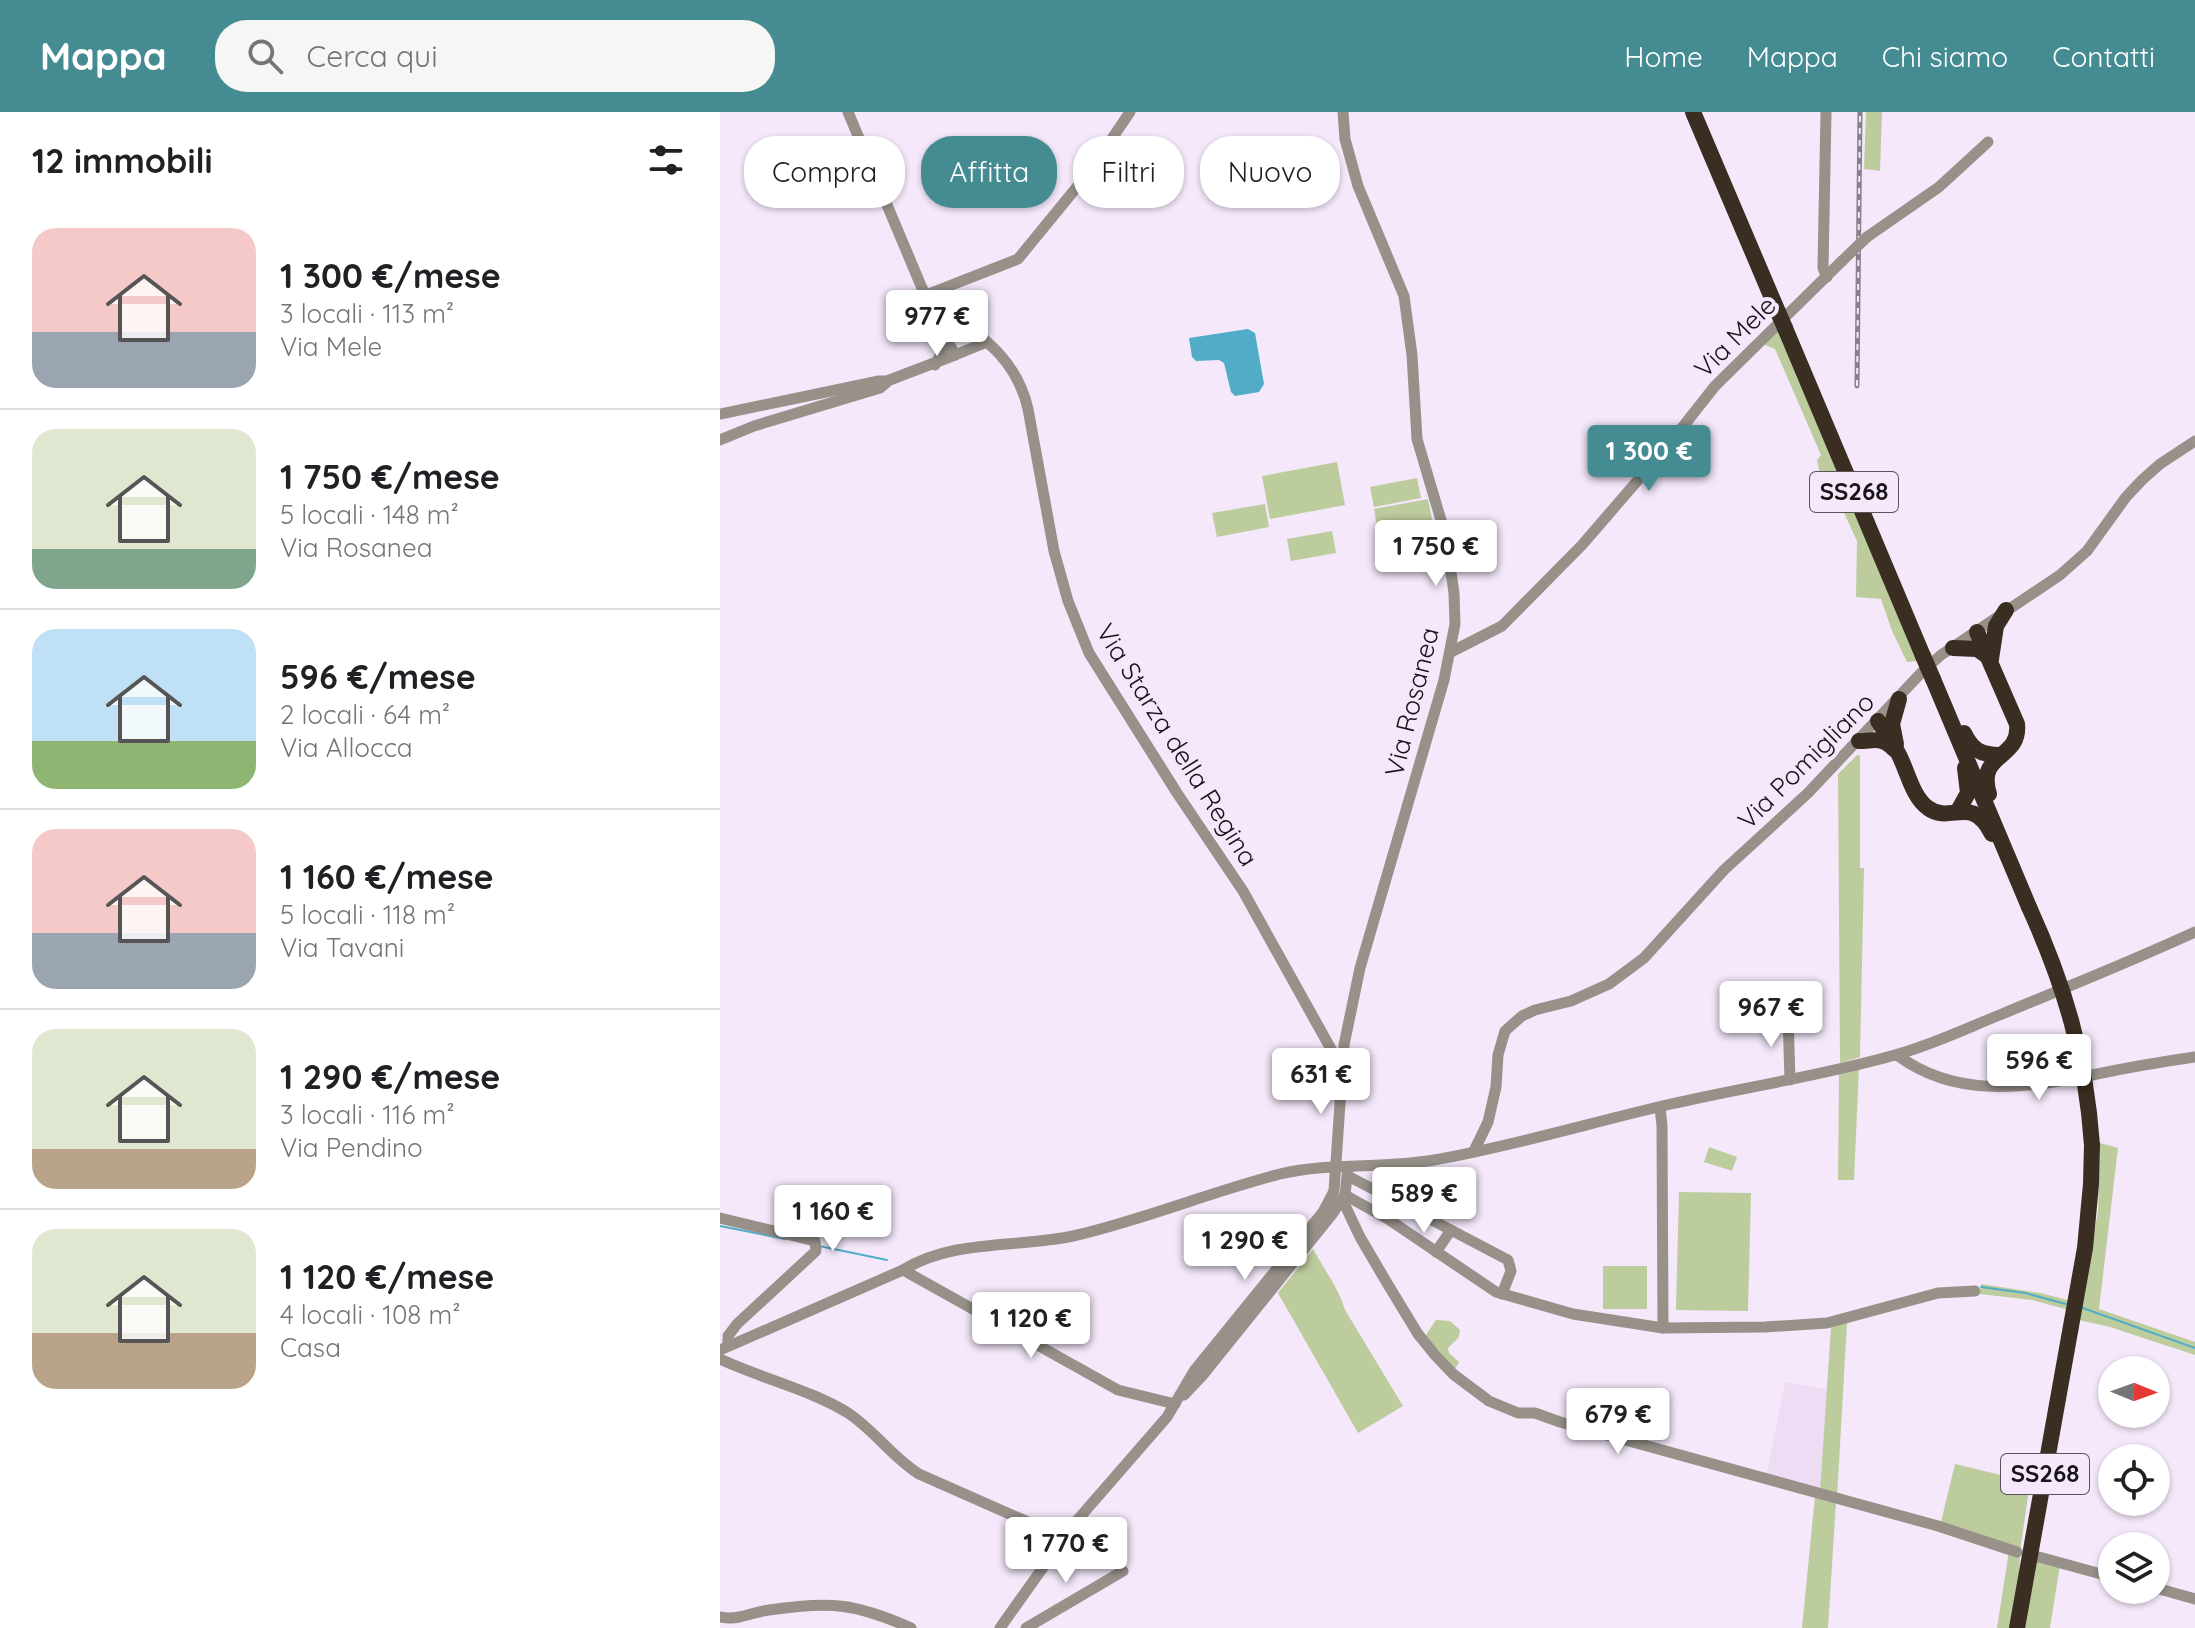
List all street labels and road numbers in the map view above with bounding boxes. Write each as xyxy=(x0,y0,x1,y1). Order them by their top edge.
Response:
street label: Via Mele xyxy=(1687,289,1782,384)
road number: SS268 xyxy=(1810,472,1898,512)
street label: Via Starza della Regina xyxy=(1089,617,1266,872)
street label: Via Rosanea xyxy=(1377,624,1446,780)
street label: Via Pomigliano xyxy=(1730,685,1881,836)
road number: SS268 xyxy=(2001,1454,2089,1494)

